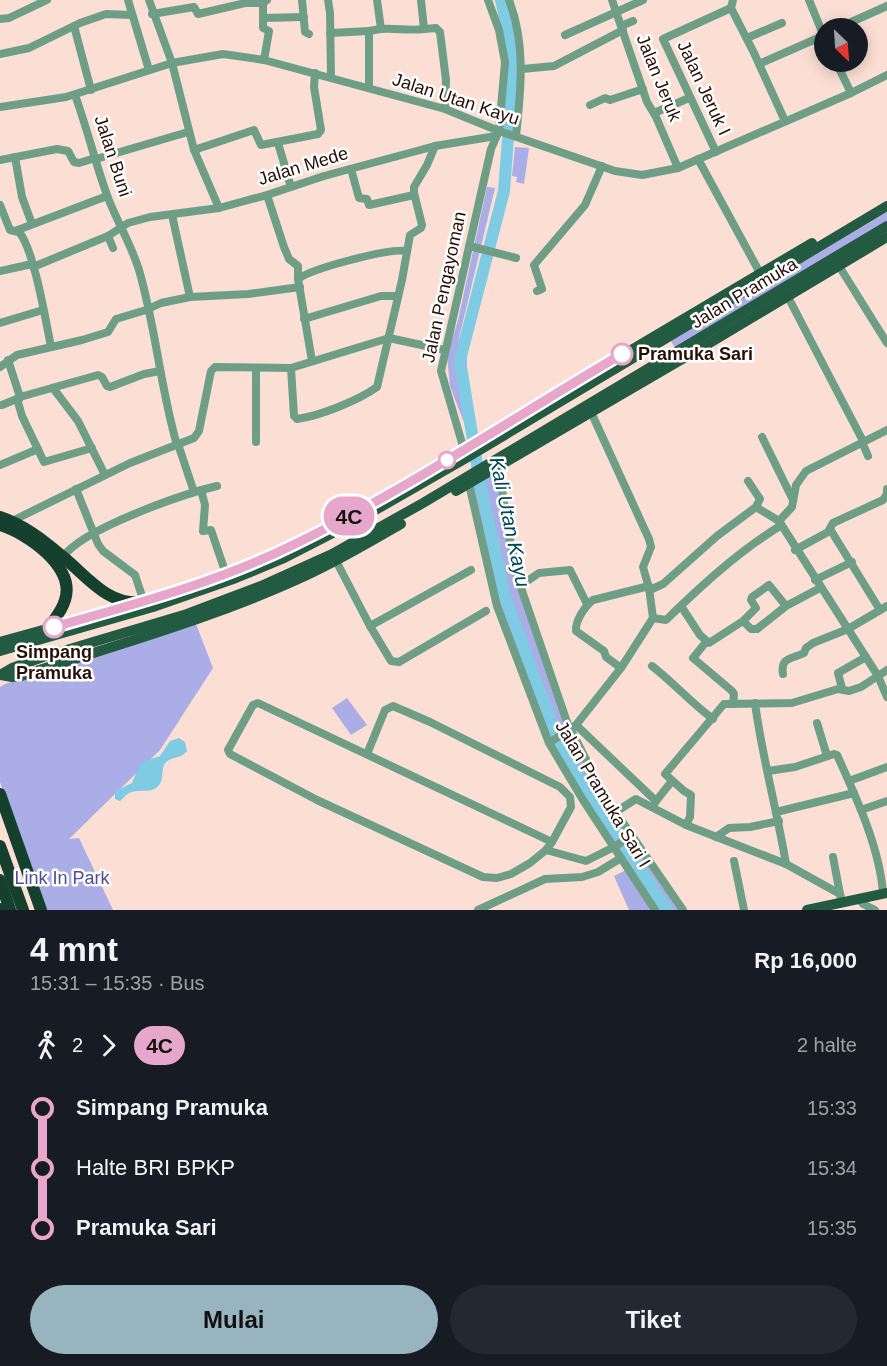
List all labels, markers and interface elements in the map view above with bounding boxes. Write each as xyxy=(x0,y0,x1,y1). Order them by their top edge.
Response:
north arrow xyxy=(814,18,868,72)
map controls xyxy=(814,18,868,72)
street label: Jalan Jeruk xyxy=(632,32,686,125)
street label: Jalan Jeruk I xyxy=(673,38,735,138)
street label: Jalan Utan Kayu xyxy=(390,69,522,129)
street label: Jalan Buni xyxy=(91,113,135,199)
street label: Jalan Mede xyxy=(256,143,350,189)
street label: Jalan Pengayoman xyxy=(418,210,470,364)
street label: Jalan Pramuka xyxy=(687,253,801,332)
marker: Pramuka Sari xyxy=(611,343,633,365)
place label: Pramuka Sari xyxy=(638,344,753,364)
unlabelled marker xyxy=(438,451,456,469)
water label: Kali Utan Kayu xyxy=(485,455,535,589)
line badge: 4C xyxy=(322,496,376,536)
text: 4C xyxy=(336,505,362,528)
marker: Simpang Pramuka xyxy=(43,616,65,638)
place label: Simpang Pramuka xyxy=(16,642,93,683)
street label: Jalan Pramuka Sari I xyxy=(551,717,655,871)
park label: Link In Park xyxy=(14,868,111,888)
text: 4 mnt xyxy=(30,931,118,968)
text: Rp 16,000 xyxy=(754,948,857,973)
text: 15:31 – 15:35 · Bus xyxy=(30,972,205,994)
icon: walk xyxy=(30,1029,63,1062)
icon: forward xyxy=(92,1029,125,1062)
text: 2 xyxy=(72,1034,83,1056)
text: 4C xyxy=(146,1034,173,1057)
text: 2 halte xyxy=(797,1034,857,1056)
text: Simpang Pramuka xyxy=(76,1095,268,1120)
text: 15:33 xyxy=(807,1097,857,1119)
text: Halte BRI BPKP xyxy=(76,1155,235,1180)
text: 15:34 xyxy=(807,1157,857,1179)
text: Pramuka Sari xyxy=(76,1215,217,1240)
text: 15:35 xyxy=(807,1217,857,1239)
button: Mulai xyxy=(30,1285,438,1354)
button: Tiket xyxy=(450,1285,857,1354)

